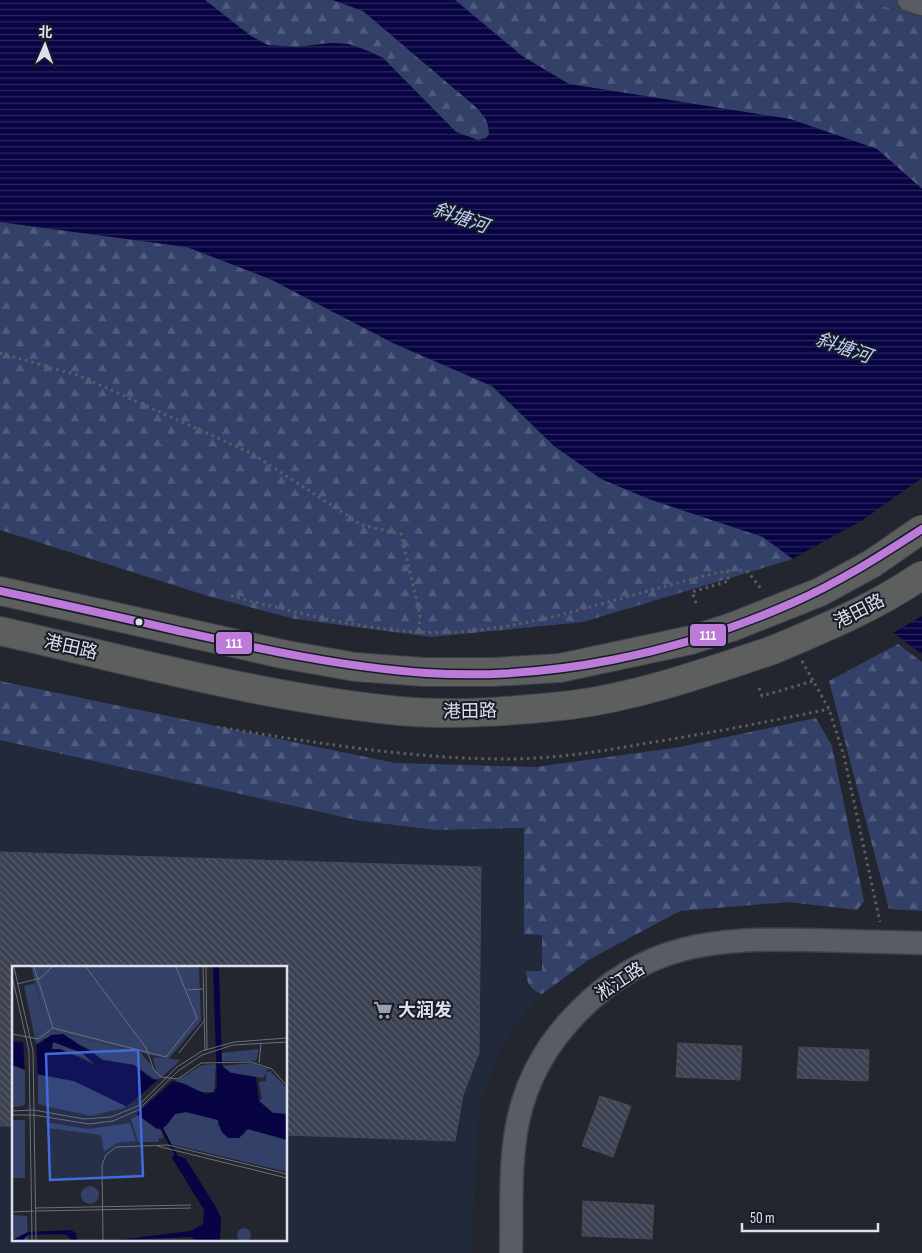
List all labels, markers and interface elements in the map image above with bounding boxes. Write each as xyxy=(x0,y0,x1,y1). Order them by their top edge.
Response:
north arrow xyxy=(20,20,70,70)
text: 北 xyxy=(38,24,53,41)
water label: 斜塘河 xyxy=(430,198,495,240)
water label: 斜塘河 xyxy=(813,328,878,370)
street label: 港田路 xyxy=(830,590,888,633)
unlabelled marker xyxy=(134,617,144,627)
line badge: 111 xyxy=(689,623,727,647)
text: 111 xyxy=(700,627,717,644)
street label: 港田路 xyxy=(42,631,100,664)
line badge: 111 xyxy=(215,631,253,655)
text: 111 xyxy=(226,635,243,652)
street label: 港田路 xyxy=(443,701,497,722)
street label: 淞江路 xyxy=(592,958,649,1005)
inset map xyxy=(12,966,288,1240)
supermarket icon: 大润发 xyxy=(372,999,394,1021)
place label: 大润发 xyxy=(398,1000,452,1021)
scale bar xyxy=(742,1200,878,1232)
text: 50 m xyxy=(750,1209,775,1228)

